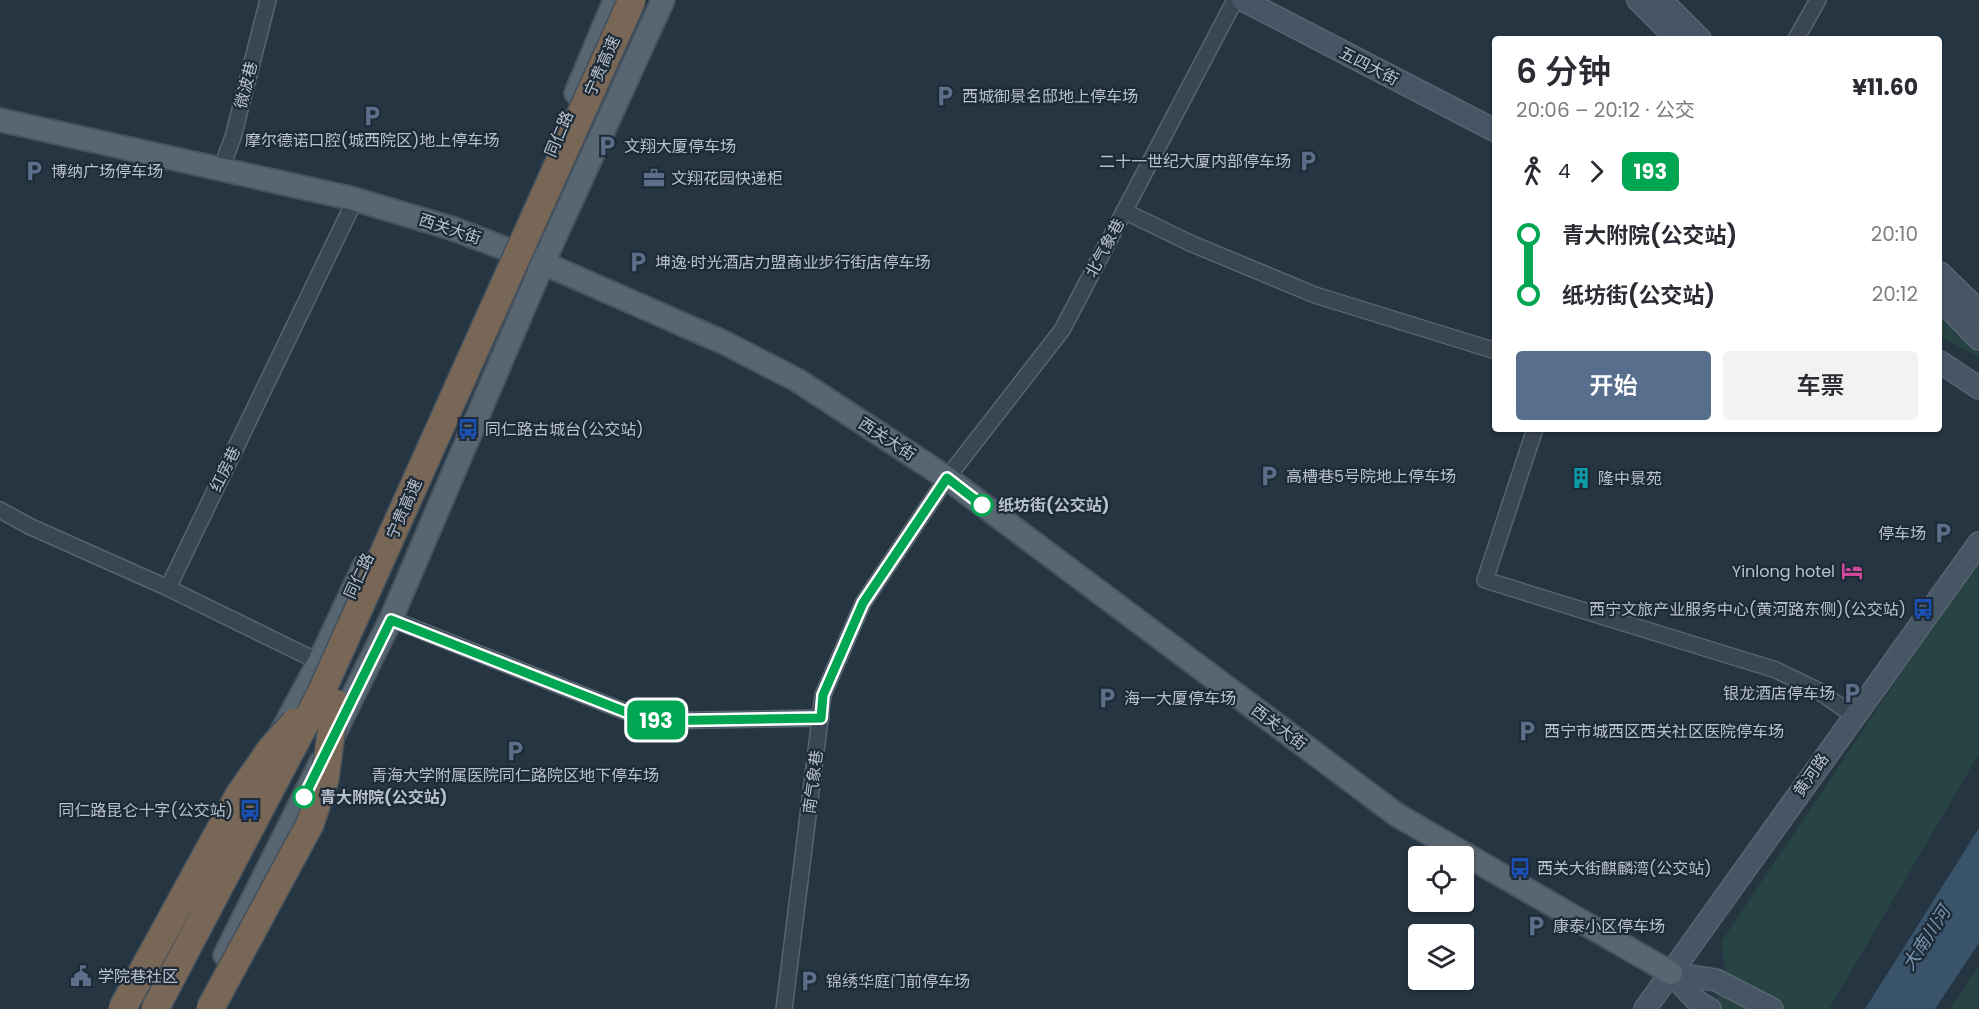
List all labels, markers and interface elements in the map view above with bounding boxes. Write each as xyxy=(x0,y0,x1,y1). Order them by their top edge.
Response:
street label: 宁贵高速 xyxy=(578,32,626,100)
street label: 五四大街 xyxy=(1335,41,1403,91)
text: 6 分钟 xyxy=(1516,48,1611,95)
street label: 微波巷 xyxy=(229,59,263,111)
text: ¥11.60 xyxy=(1852,72,1918,103)
parking icon: 西城御景名邸地上停车场 xyxy=(933,84,957,108)
place label: 西城御景名邸地上停车场 xyxy=(962,85,1138,108)
text: 20:06 – 20:12 · 公交 xyxy=(1516,96,1695,124)
parking icon: 摩尔德诺口腔(城西院区)地上停车场 xyxy=(360,104,384,128)
street label: 同仁路 xyxy=(539,107,579,161)
place label: 摩尔德诺口腔(城西院区)地上停车场 xyxy=(245,129,499,152)
parking icon: 文翔大厦停车场 xyxy=(595,134,619,158)
place label: 文翔大厦停车场 xyxy=(624,135,736,158)
parking icon: 二十一世纪大厦内部停车场 xyxy=(1296,149,1320,173)
place label: 二十一世纪大厦内部停车场 xyxy=(1099,150,1291,173)
icon: walk xyxy=(1516,155,1549,188)
icon: forward xyxy=(1580,155,1613,188)
text: 4 xyxy=(1558,157,1571,185)
text: 193 xyxy=(1634,157,1667,186)
parking icon: 博纳广场停车场 xyxy=(22,159,46,183)
place label: 博纳广场停车场 xyxy=(51,160,163,183)
office icon: 文翔花园快递柜 xyxy=(642,166,666,190)
place label: 文翔花园快递柜 xyxy=(671,167,783,190)
street label: 西关大街 xyxy=(416,208,484,250)
street label: 北气象巷 xyxy=(1080,214,1130,282)
text: 青大附院(公交站) xyxy=(1562,220,1737,251)
text: 20:10 xyxy=(1871,220,1918,248)
parking icon: 坤逸·时光酒店力盟商业步行街店停车场 xyxy=(626,250,650,274)
place label: 坤逸·时光酒店力盟商业步行街店停车场 xyxy=(655,251,930,274)
text: 纸坊街(公交站) xyxy=(1562,280,1715,311)
text: 20:12 xyxy=(1872,280,1918,308)
button: 开始 xyxy=(1516,351,1711,420)
button: 车票 xyxy=(1723,351,1918,420)
street label: 西关大街 xyxy=(854,412,920,466)
bus stop icon: 同仁路古城台(公交站) xyxy=(456,417,480,441)
place label: 同仁路古城台(公交站) xyxy=(485,418,644,441)
street label: 红房巷 xyxy=(204,442,246,496)
parking icon: 高槽巷5号院地上停车场 xyxy=(1257,464,1281,488)
place label: 高槽巷5号院地上停车场 xyxy=(1286,465,1456,488)
building icon: 隆中景苑 xyxy=(1569,466,1593,490)
place label: 隆中景苑 xyxy=(1598,467,1662,490)
street label: 宁贵高速 xyxy=(380,475,428,543)
marker: 纸坊街(公交站) xyxy=(971,494,993,516)
place label: 纸坊街(公交站) xyxy=(998,494,1109,517)
parking icon: 停车场 xyxy=(1931,521,1955,545)
place label: 停车场 xyxy=(1878,522,1926,545)
street label: 同仁路 xyxy=(338,549,380,603)
hotel icon: Yinlong hotel xyxy=(1840,559,1864,583)
place label: Yinlong hotel xyxy=(1732,560,1835,583)
bus stop icon: 西宁文旅产业服务中心(黄河路东侧)(公交站) xyxy=(1911,597,1935,621)
place label: 西宁文旅产业服务中心(黄河路东侧)(公交站) xyxy=(1589,598,1906,621)
parking icon: 银龙酒店停车场 xyxy=(1840,681,1864,705)
place label: 银龙酒店停车场 xyxy=(1723,682,1835,705)
parking icon: 海一大厦停车场 xyxy=(1095,686,1119,710)
place label: 海一大厦停车场 xyxy=(1124,687,1236,710)
street label: 西关大街 xyxy=(1247,699,1311,755)
line badge: 193 xyxy=(622,700,690,740)
text: 193 xyxy=(639,706,673,735)
parking icon: 西宁市城西区西关社区医院停车场 xyxy=(1515,719,1539,743)
place label: 西宁市城西区西关社区医院停车场 xyxy=(1544,720,1784,743)
parking icon: 青海大学附属医院同仁路院区地下停车场 xyxy=(503,739,527,763)
street label: 南气象巷 xyxy=(798,749,828,815)
street label: 黄河路 xyxy=(1788,749,1834,801)
place label: 青海大学附属医院同仁路院区地下停车场 xyxy=(371,764,659,787)
marker: 青大附院(公交站) xyxy=(293,786,315,808)
place label: 青大附院(公交站) xyxy=(320,786,447,809)
bus stop icon: 同仁路昆仑十字(公交站) xyxy=(238,798,262,822)
place label: 同仁路昆仑十字(公交站) xyxy=(58,799,233,822)
map controls xyxy=(1408,846,1474,990)
button: locate xyxy=(1408,846,1474,912)
bus stop icon: 西关大街麒麟湾(公交站) xyxy=(1508,856,1532,880)
place label: 西关大街麒麟湾(公交站) xyxy=(1537,857,1712,880)
water label: 大南川河 xyxy=(1896,898,1958,975)
parking icon: 康泰小区停车场 xyxy=(1524,914,1548,938)
place label: 康泰小区停车场 xyxy=(1553,915,1665,938)
button: layers xyxy=(1408,924,1474,990)
public building icon: 学院巷社区 xyxy=(69,964,93,988)
place label: 学院巷社区 xyxy=(98,965,178,988)
parking icon: 锦绣华庭门前停车场 xyxy=(797,969,821,993)
place label: 锦绣华庭门前停车场 xyxy=(826,970,970,993)

